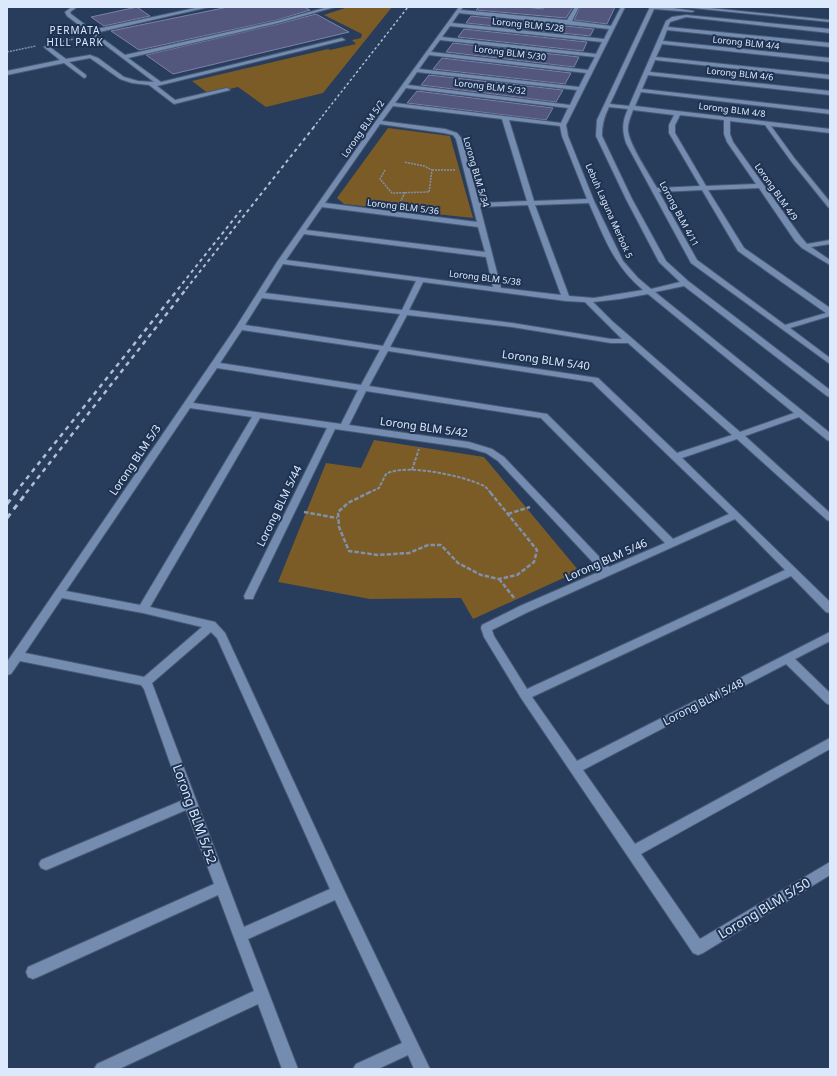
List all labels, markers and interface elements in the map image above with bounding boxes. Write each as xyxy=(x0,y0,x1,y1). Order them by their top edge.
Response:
street label: Lorong BLM 5/28 xyxy=(491,14,565,35)
district label: PERMATA HILL PARK xyxy=(46,23,104,49)
street label: Lorong BLM 4/4 xyxy=(712,33,780,52)
street label: Lorong BLM 5/30 xyxy=(473,42,547,63)
street label: Lorong BLM 4/6 xyxy=(706,64,774,83)
street label: Lorong BLM 5/32 xyxy=(453,76,527,97)
street label: Lorong BLM 5/2 xyxy=(338,97,387,160)
street label: Lorong BLM 4/8 xyxy=(698,99,766,120)
street label: Lorong BLM 5/34 xyxy=(460,135,493,208)
street label: Lorong BLM 4/9 xyxy=(752,160,801,223)
street label: Lebuh Laguna Merbok 5 xyxy=(583,161,636,260)
street label: Lorong BLM 4/11 xyxy=(657,179,702,249)
street label: Lorong BLM 5/36 xyxy=(366,196,440,217)
street label: Lorong BLM 5/38 xyxy=(448,267,522,288)
street label: Lorong BLM 5/40 xyxy=(501,346,591,373)
street label: Lorong BLM 5/42 xyxy=(379,413,469,440)
street label: Lorong BLM 5/3 xyxy=(105,421,164,498)
street label: Lorong BLM 5/44 xyxy=(252,462,305,549)
street label: Lorong BLM 5/46 xyxy=(562,535,649,584)
street label: Lorong BLM 5/48 xyxy=(660,675,746,728)
street label: Lorong BLM 5/52 xyxy=(169,762,221,866)
street label: Lorong BLM 5/50 xyxy=(715,873,813,943)

